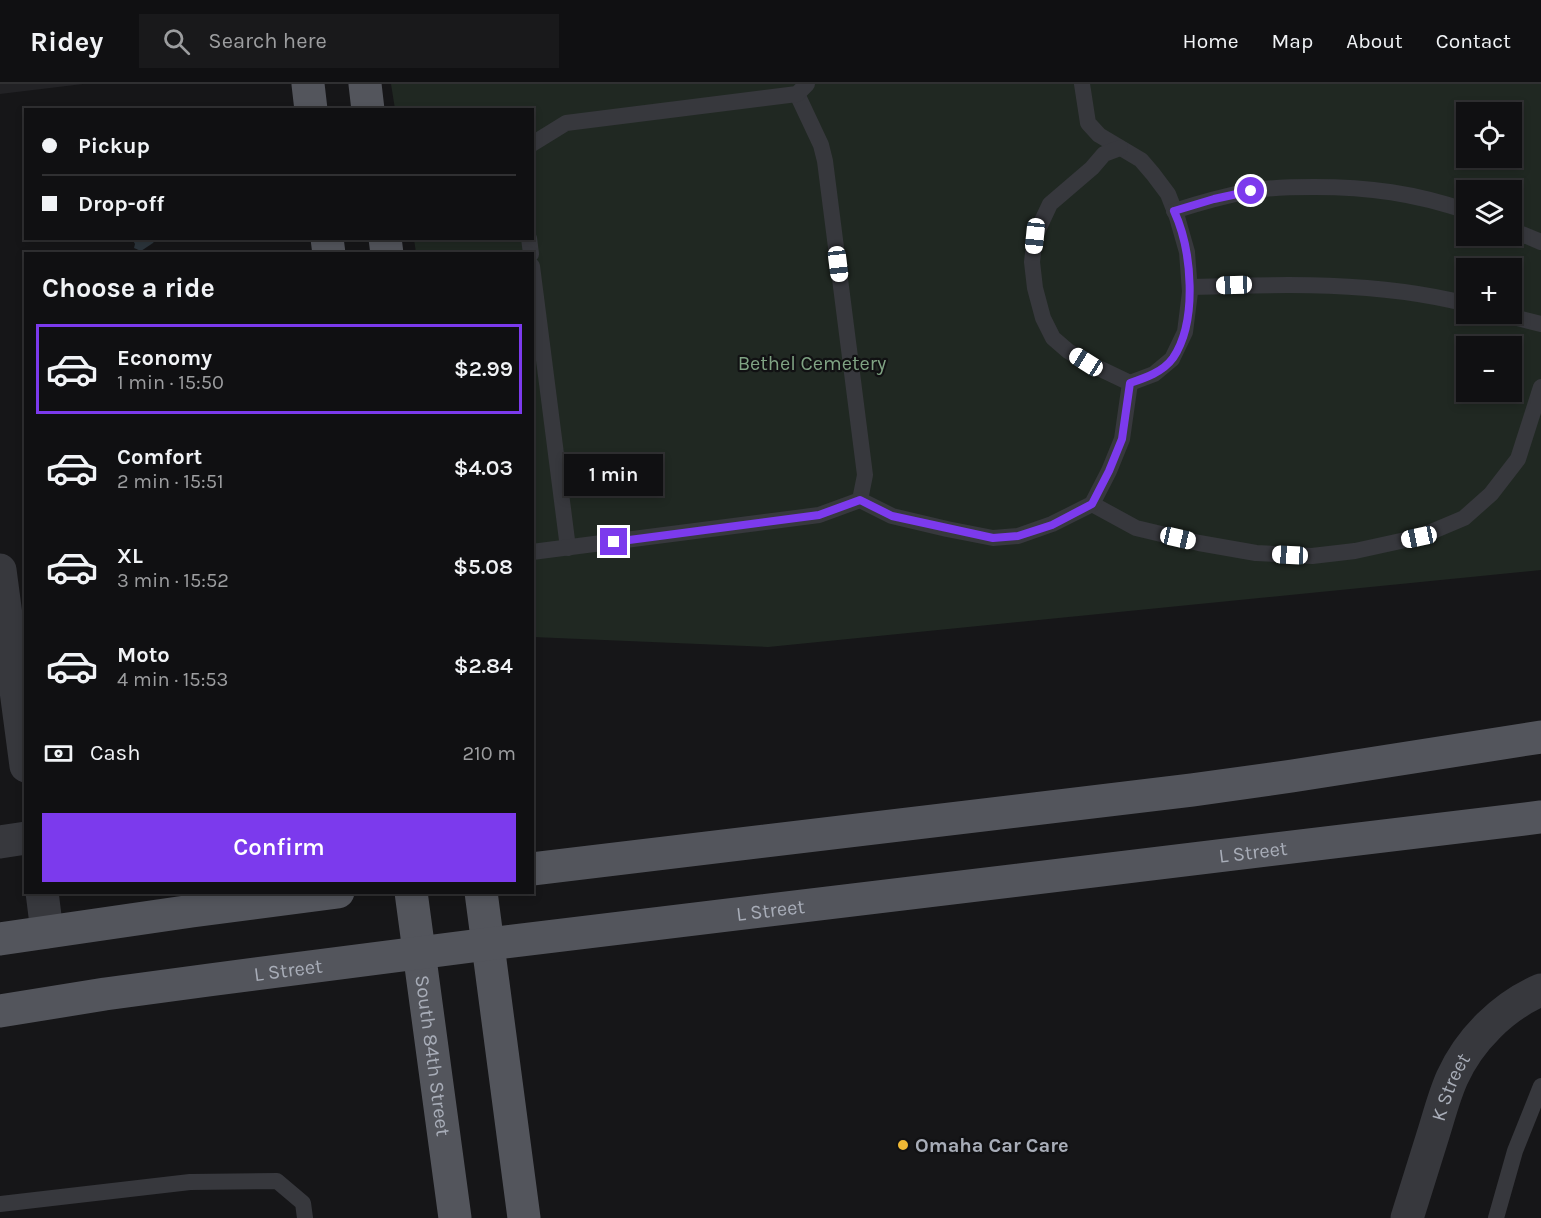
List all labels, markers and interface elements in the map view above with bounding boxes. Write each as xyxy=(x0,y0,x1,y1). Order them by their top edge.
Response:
search box xyxy=(139,14,559,68)
text: Ridey xyxy=(30,25,103,58)
icon: search xyxy=(160,25,193,58)
text: Search here xyxy=(208,28,327,54)
text: Home xyxy=(1183,29,1239,53)
text: Map xyxy=(1272,29,1313,53)
text: About xyxy=(1346,29,1403,53)
text: Contact xyxy=(1436,29,1511,53)
map controls xyxy=(1456,102,1522,402)
button: locate xyxy=(1456,102,1522,168)
text: Pickup xyxy=(78,133,150,159)
route start xyxy=(1237,177,1264,204)
button: layers xyxy=(1456,180,1522,246)
text: Drop-off xyxy=(78,191,164,217)
car xyxy=(1024,217,1046,255)
car xyxy=(827,245,849,283)
button: + xyxy=(1456,258,1522,324)
text: Choose a ride xyxy=(42,272,215,304)
car xyxy=(1216,275,1252,295)
button: − xyxy=(1456,336,1522,402)
icon: car xyxy=(45,342,99,396)
text: Economy xyxy=(117,345,212,371)
car xyxy=(1066,345,1106,379)
park label: Bethel Cemetery xyxy=(738,352,886,375)
text: $2.99 xyxy=(454,356,513,382)
text: 1 min · 15:50 xyxy=(117,371,224,394)
icon: car xyxy=(45,441,99,495)
text: Comfort xyxy=(117,444,202,470)
text: $4.03 xyxy=(454,455,513,481)
callout: 1 min xyxy=(564,455,664,497)
text: 1 min xyxy=(589,463,638,486)
text: 2 min · 15:51 xyxy=(117,470,224,493)
car xyxy=(1400,524,1438,550)
car xyxy=(1158,525,1198,551)
route end xyxy=(600,528,627,555)
icon: car xyxy=(45,540,99,594)
text: XL xyxy=(117,543,143,569)
car xyxy=(1272,545,1308,565)
text: $5.08 xyxy=(453,554,513,580)
text: 3 min · 15:52 xyxy=(117,569,229,592)
icon: car xyxy=(45,639,99,693)
text: Moto xyxy=(117,642,170,668)
text: $2.84 xyxy=(454,653,513,679)
text: 4 min · 15:53 xyxy=(117,668,228,691)
icon: cash xyxy=(42,737,75,770)
text: Cash xyxy=(90,740,140,766)
text: 210 m xyxy=(462,742,516,765)
button: Confirm xyxy=(42,813,516,882)
street label: L Street xyxy=(1217,836,1289,867)
street label: L Street xyxy=(735,894,806,926)
street label: L Street xyxy=(252,954,324,986)
street label: South 84th Street xyxy=(411,974,455,1138)
street label: K Street xyxy=(1426,1048,1475,1124)
place label: Omaha Car Care xyxy=(915,1134,1069,1157)
marker: Omaha Car Care xyxy=(896,1138,910,1152)

